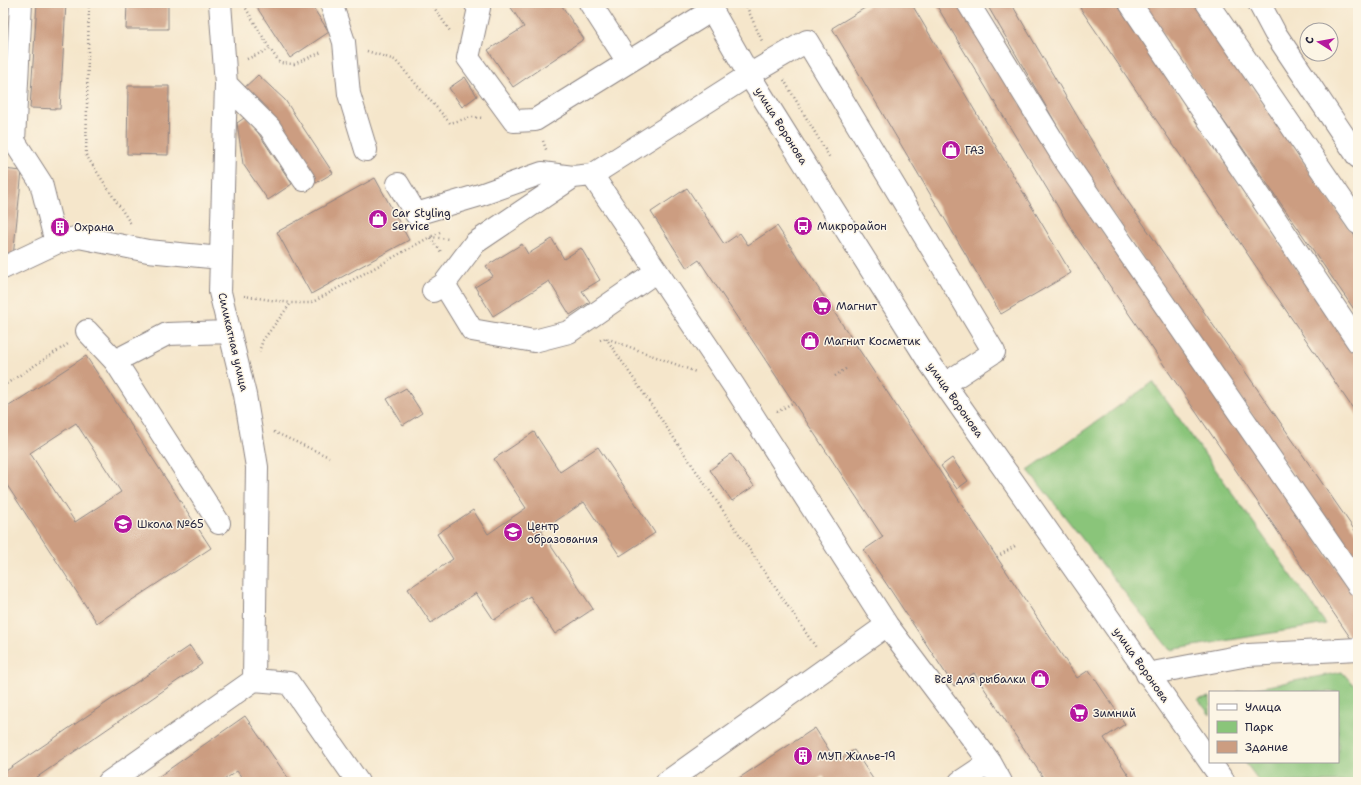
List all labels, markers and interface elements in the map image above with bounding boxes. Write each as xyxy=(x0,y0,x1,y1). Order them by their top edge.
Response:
north arrow xyxy=(1299,22,1339,62)
text: С xyxy=(1302,35,1318,45)
street label: улица Воронова xyxy=(751,84,811,168)
shop icon: ГАЗ xyxy=(940,139,962,161)
place label: ГАЗ xyxy=(965,143,984,158)
place label: Car Styling Service xyxy=(392,206,451,234)
shop icon: Car Styling Service xyxy=(367,208,389,230)
bus stop icon: Микрорайон xyxy=(792,215,814,237)
building icon: Охрана xyxy=(49,216,71,238)
place label: Микрорайон xyxy=(817,219,887,234)
place label: Охрана xyxy=(74,220,114,235)
street label: Силикатная улица xyxy=(214,291,252,393)
supermarket icon: Магнит xyxy=(811,295,833,317)
place label: Магнит xyxy=(836,299,877,314)
shop icon: Магнит Косметик xyxy=(799,330,821,352)
place label: Магнит Косметик xyxy=(824,334,920,349)
street label: улица Воронова xyxy=(923,359,987,441)
school or university icon: Школа №65 xyxy=(112,513,134,535)
place label: Школа №65 xyxy=(137,517,204,532)
place label: Центр образования xyxy=(527,519,598,547)
school or university icon: Центр образования xyxy=(502,521,524,543)
street label: улица Воронова xyxy=(1109,624,1173,706)
shop icon: Всё для рыбалки xyxy=(1029,668,1051,690)
place label: Всё для рыбалки xyxy=(934,672,1026,687)
legend xyxy=(1209,691,1339,763)
text: Улица xyxy=(1245,699,1282,715)
supermarket icon: Зимний xyxy=(1068,702,1090,724)
place label: Зимний xyxy=(1093,706,1136,721)
text: Парк xyxy=(1245,719,1274,735)
text: Здание xyxy=(1245,739,1289,755)
building icon: МУП Жилье-19 xyxy=(792,745,814,767)
place label: МУП Жилье-19 xyxy=(817,749,896,764)

